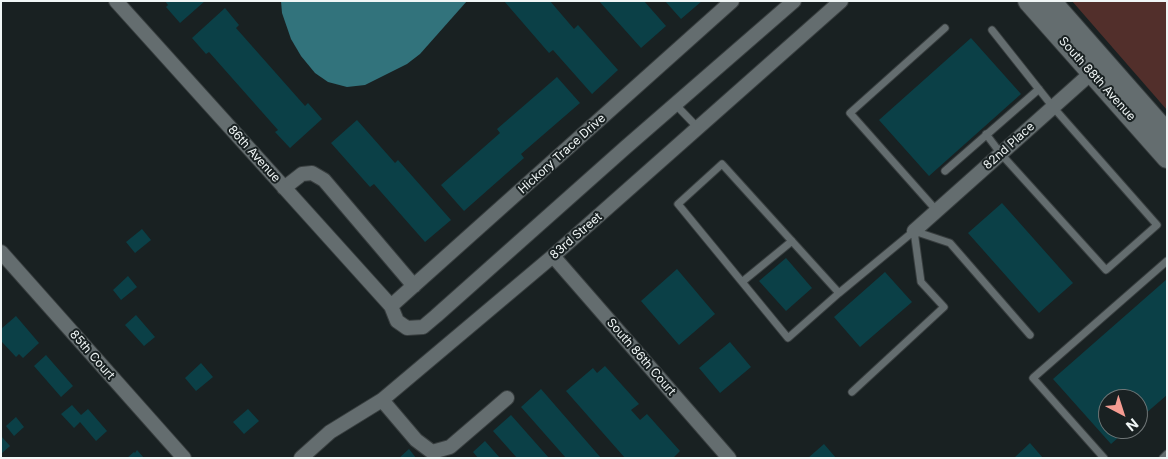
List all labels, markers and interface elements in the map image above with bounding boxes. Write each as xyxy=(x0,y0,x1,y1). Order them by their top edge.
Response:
street label: South 88th Avenue xyxy=(1056,34,1138,124)
street label: Hickory Trace Drive xyxy=(515,111,609,197)
street label: 82nd Place xyxy=(981,119,1037,173)
street label: 86th Avenue xyxy=(225,123,283,185)
street label: 83rd Street xyxy=(547,210,605,262)
street label: South 86th Court xyxy=(604,316,678,398)
street label: 85th Court xyxy=(67,327,117,383)
north arrow xyxy=(1098,389,1148,439)
text: N xyxy=(1123,415,1142,435)

